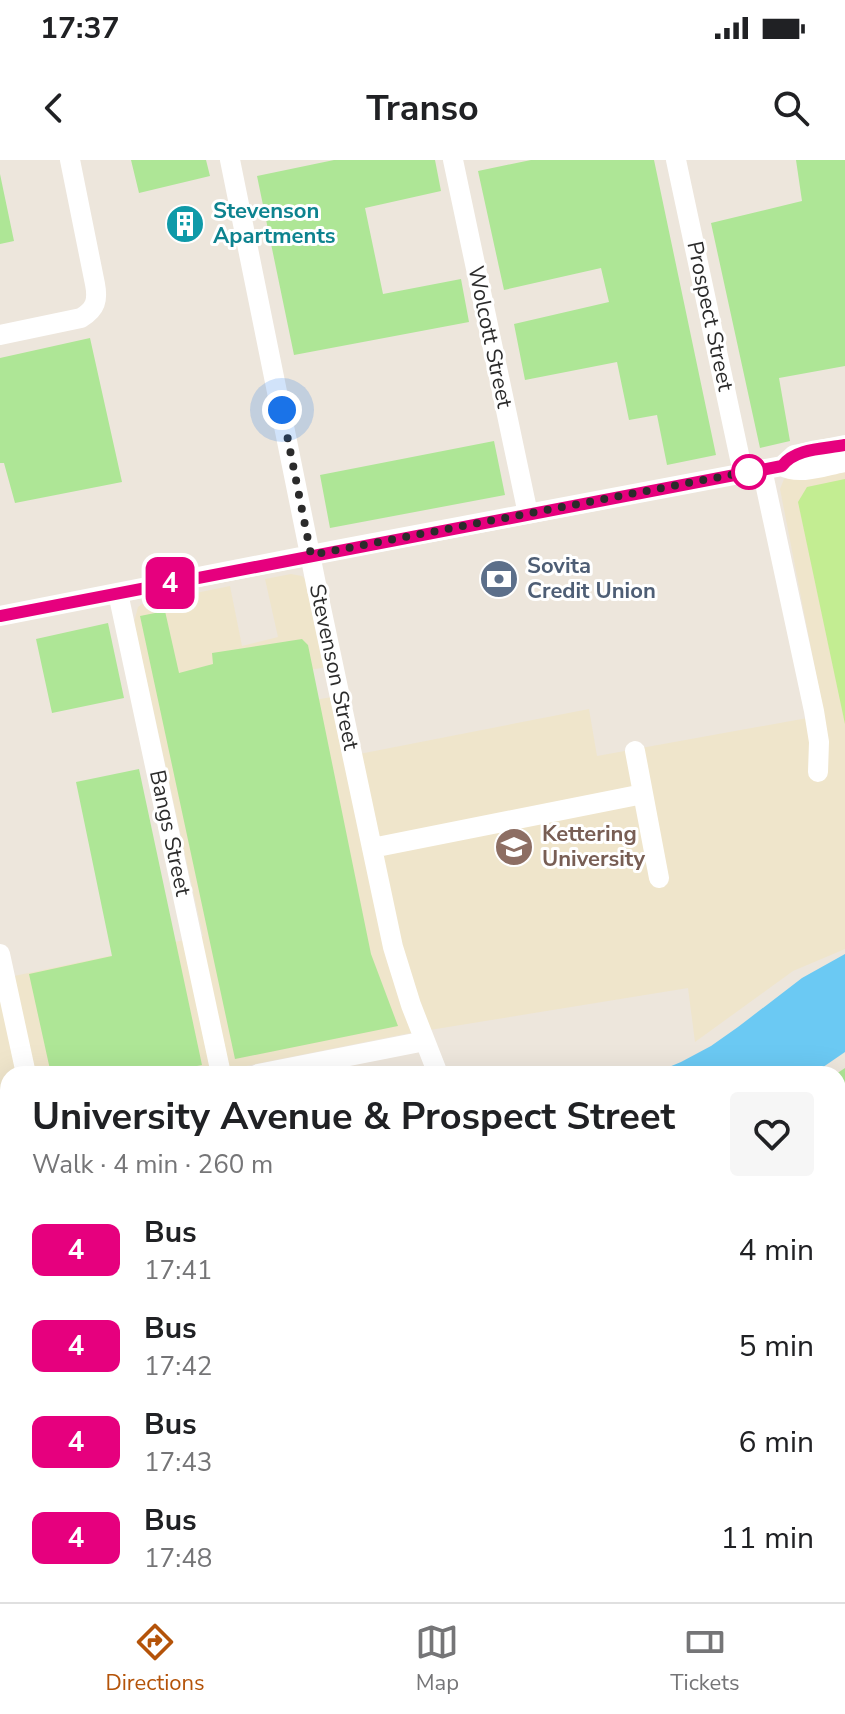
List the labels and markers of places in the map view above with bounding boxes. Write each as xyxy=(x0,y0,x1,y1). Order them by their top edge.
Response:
place label: Stevenson Apartments xyxy=(213,196,336,251)
building icon: Stevenson Apartments xyxy=(164,203,206,245)
unlabelled marker xyxy=(732,455,766,489)
place label: Sovita Credit Union xyxy=(527,551,656,606)
bank icon: Sovita Credit Union xyxy=(478,558,520,600)
place label: Kettering University xyxy=(542,819,645,874)
school or university icon: Kettering University xyxy=(493,826,535,868)

